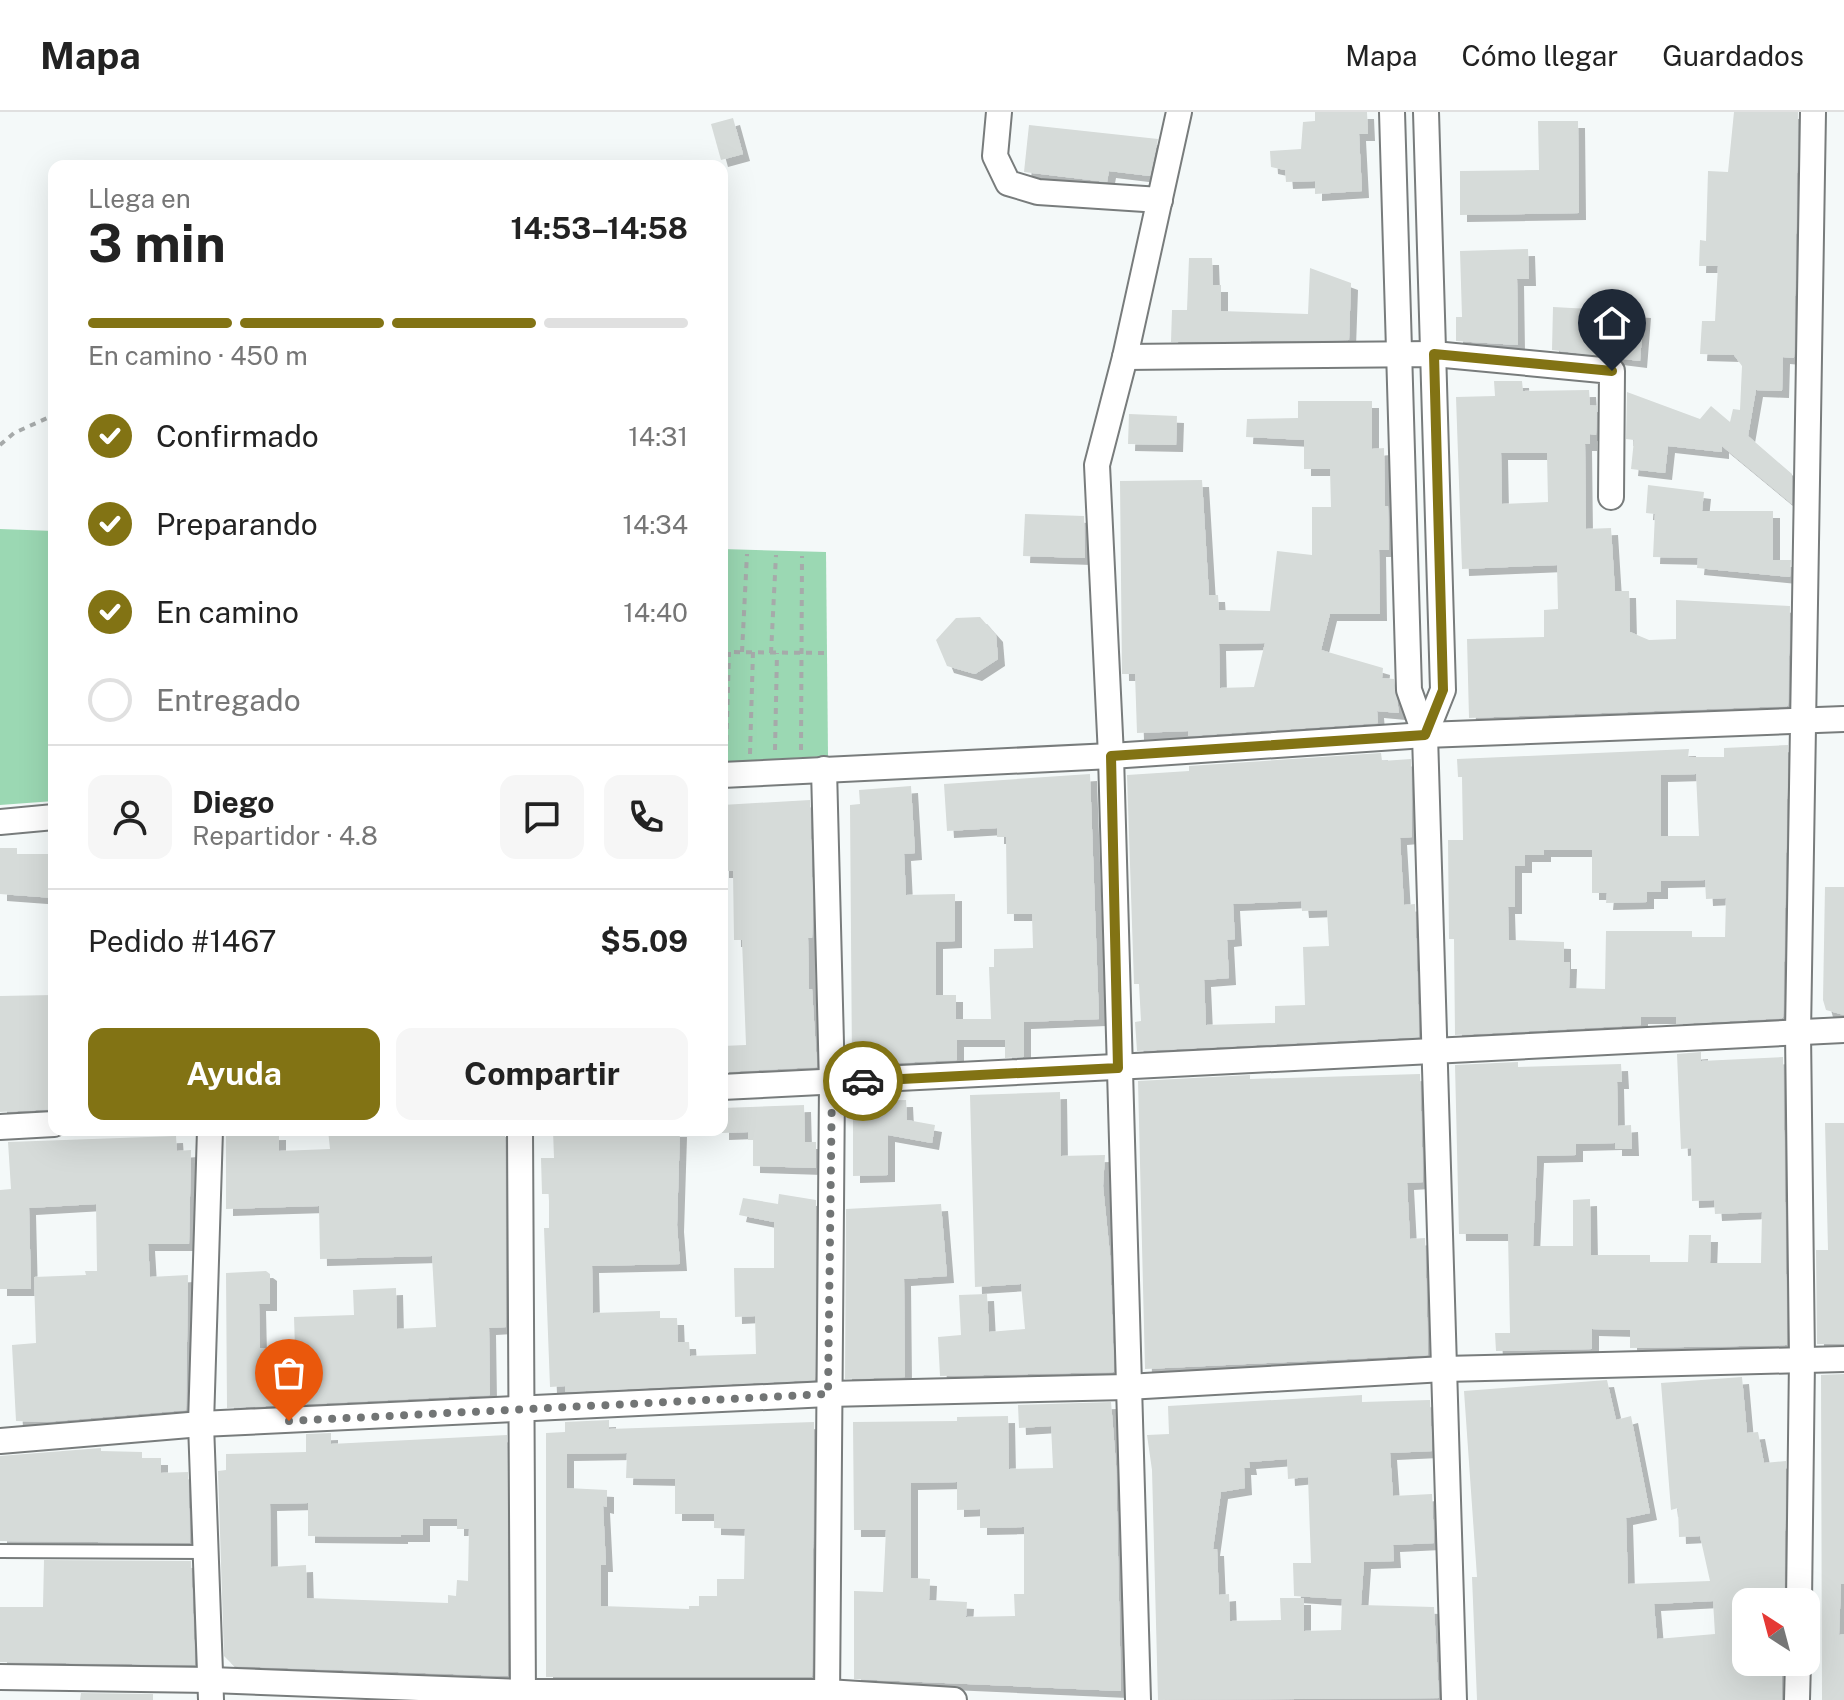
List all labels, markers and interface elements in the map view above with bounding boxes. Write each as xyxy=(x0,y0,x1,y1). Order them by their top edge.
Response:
text: Mapa xyxy=(40,33,141,78)
text: Mapa xyxy=(1345,39,1417,72)
text: Cómo llegar xyxy=(1461,39,1618,72)
text: Guardados xyxy=(1662,39,1804,72)
text: Llega en xyxy=(88,183,191,214)
text: 14:53–14:58 xyxy=(510,210,688,246)
text: 3 min xyxy=(88,213,226,274)
pin xyxy=(1578,289,1646,371)
icon: home xyxy=(1590,301,1634,345)
text: En camino · 450 m xyxy=(88,340,308,371)
icon: check xyxy=(88,414,132,458)
text: Confirmado xyxy=(156,418,319,454)
text: 14:31 xyxy=(628,421,688,452)
icon: check xyxy=(88,502,132,546)
text: Preparando xyxy=(156,506,318,542)
text: 14:34 xyxy=(623,509,688,540)
icon: check xyxy=(88,590,132,634)
text: En camino xyxy=(156,594,299,630)
text: 14:40 xyxy=(623,597,688,628)
text: Entregado xyxy=(156,682,301,718)
button: person xyxy=(88,775,172,859)
button: chat xyxy=(500,775,584,859)
button: phone xyxy=(604,775,688,859)
text: Diego xyxy=(192,784,274,820)
text: Repartidor · 4.8 xyxy=(192,820,378,851)
text: Pedido #1467 xyxy=(88,923,277,959)
text: $5.09 xyxy=(600,923,688,959)
button: Ayuda xyxy=(88,1028,380,1120)
button: Compartir xyxy=(396,1028,688,1120)
courier xyxy=(823,1041,903,1121)
icon: car xyxy=(841,1059,885,1103)
pin xyxy=(255,1339,323,1421)
icon: bag xyxy=(267,1351,311,1395)
north arrow xyxy=(1732,1588,1820,1676)
map controls xyxy=(1732,1588,1820,1676)

